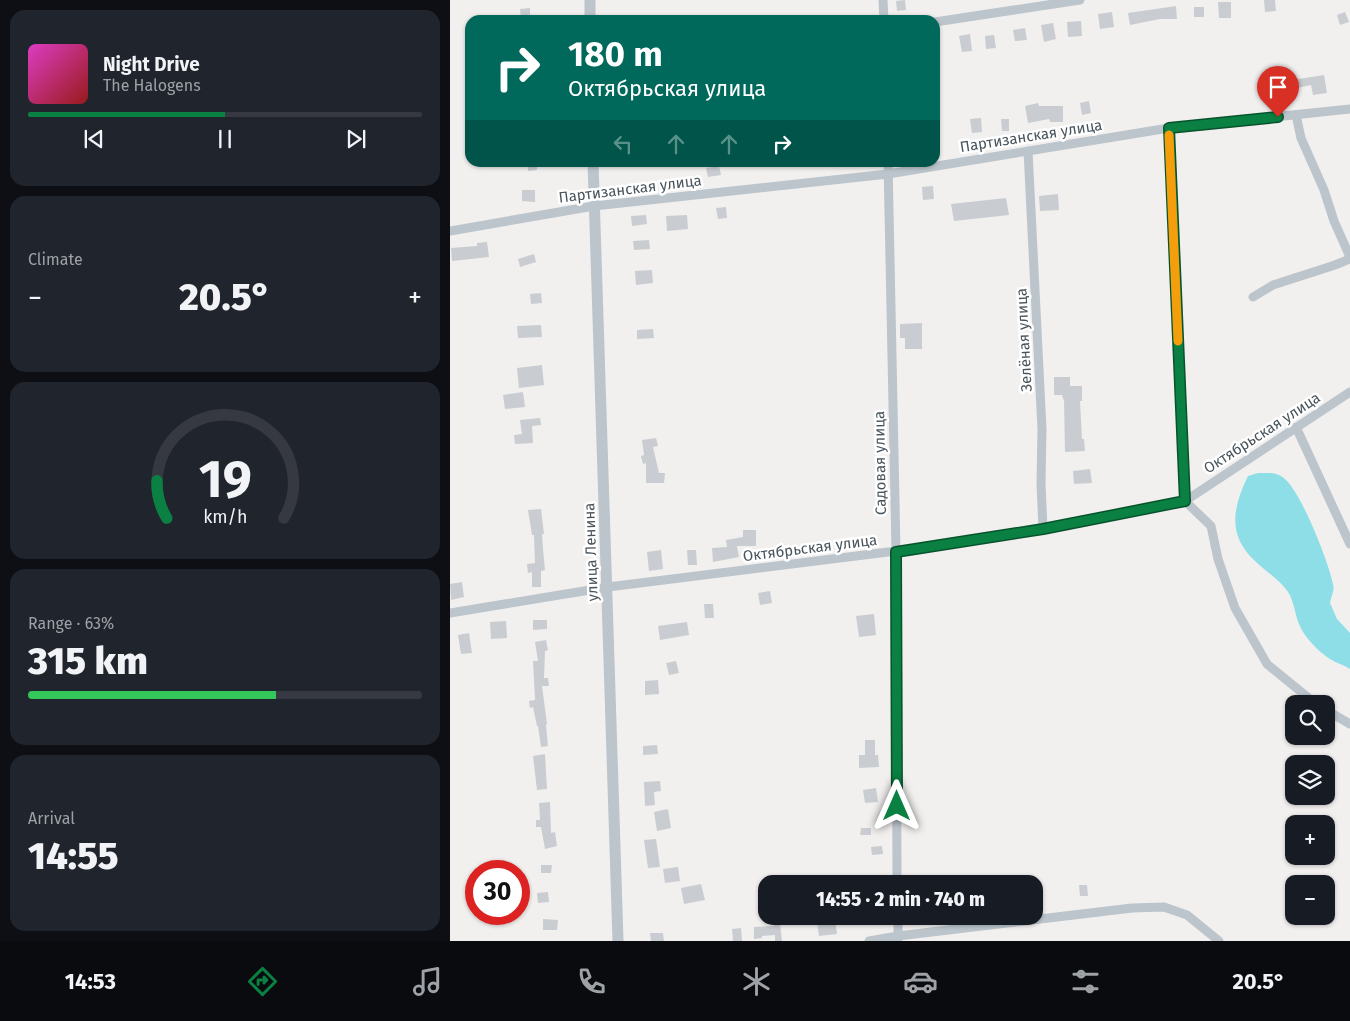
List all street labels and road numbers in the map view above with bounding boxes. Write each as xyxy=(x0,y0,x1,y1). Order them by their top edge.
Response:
street label: Партизанская улица xyxy=(959,116,1103,156)
street label: Партизанская улица xyxy=(557,171,703,207)
street label: Зелёная улица xyxy=(1012,288,1036,392)
street label: Октябрьская улица xyxy=(1200,389,1324,477)
street label: Садовая улица xyxy=(870,411,890,515)
street label: улица Ленина xyxy=(580,502,602,602)
street label: Октябрьская улица xyxy=(742,531,878,565)

